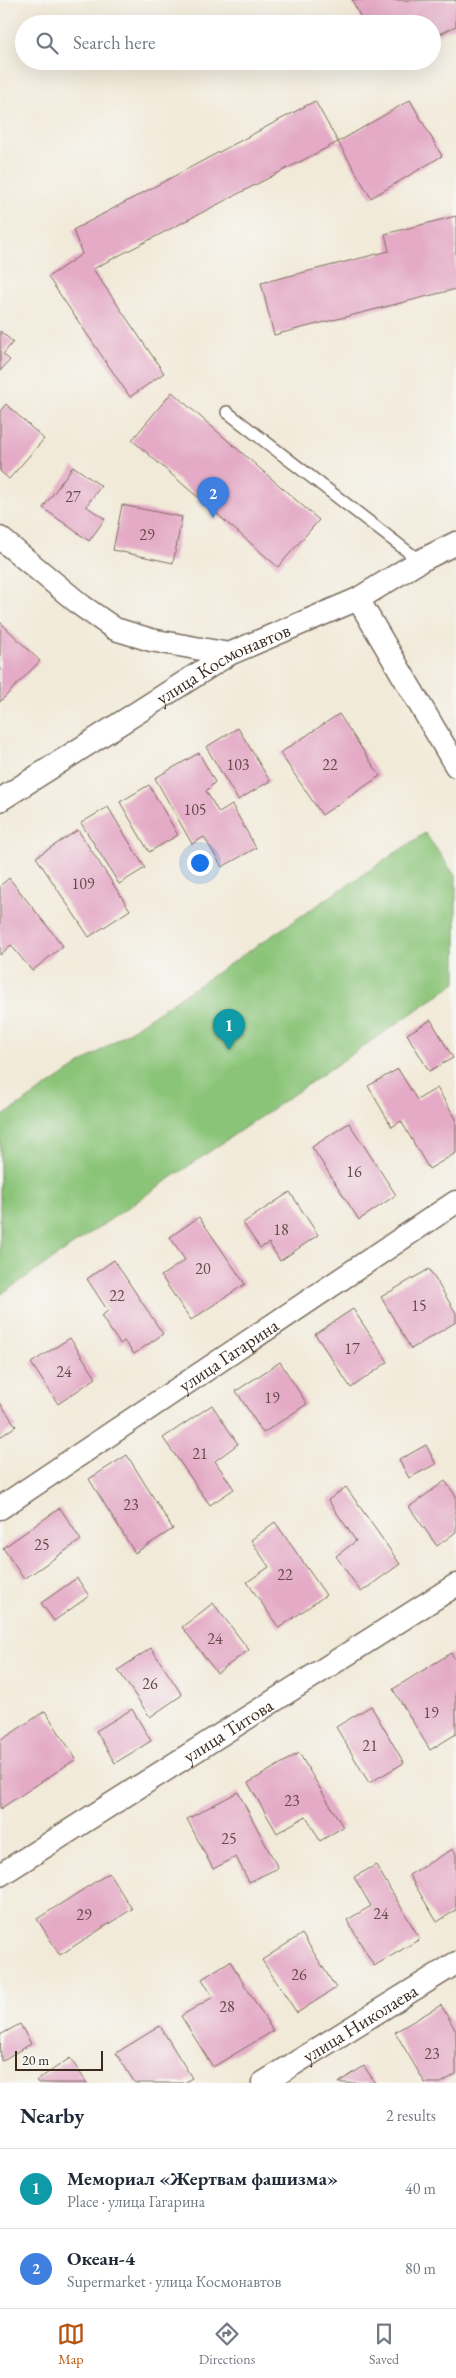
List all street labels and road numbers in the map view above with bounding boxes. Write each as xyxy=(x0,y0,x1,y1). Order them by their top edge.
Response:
street label: улица Космонавтов xyxy=(151,617,294,710)
street label: улица Гагарина xyxy=(174,1312,284,1397)
street label: улица Титова xyxy=(178,1692,278,1768)
street label: улица Николаева xyxy=(298,1977,422,2068)

